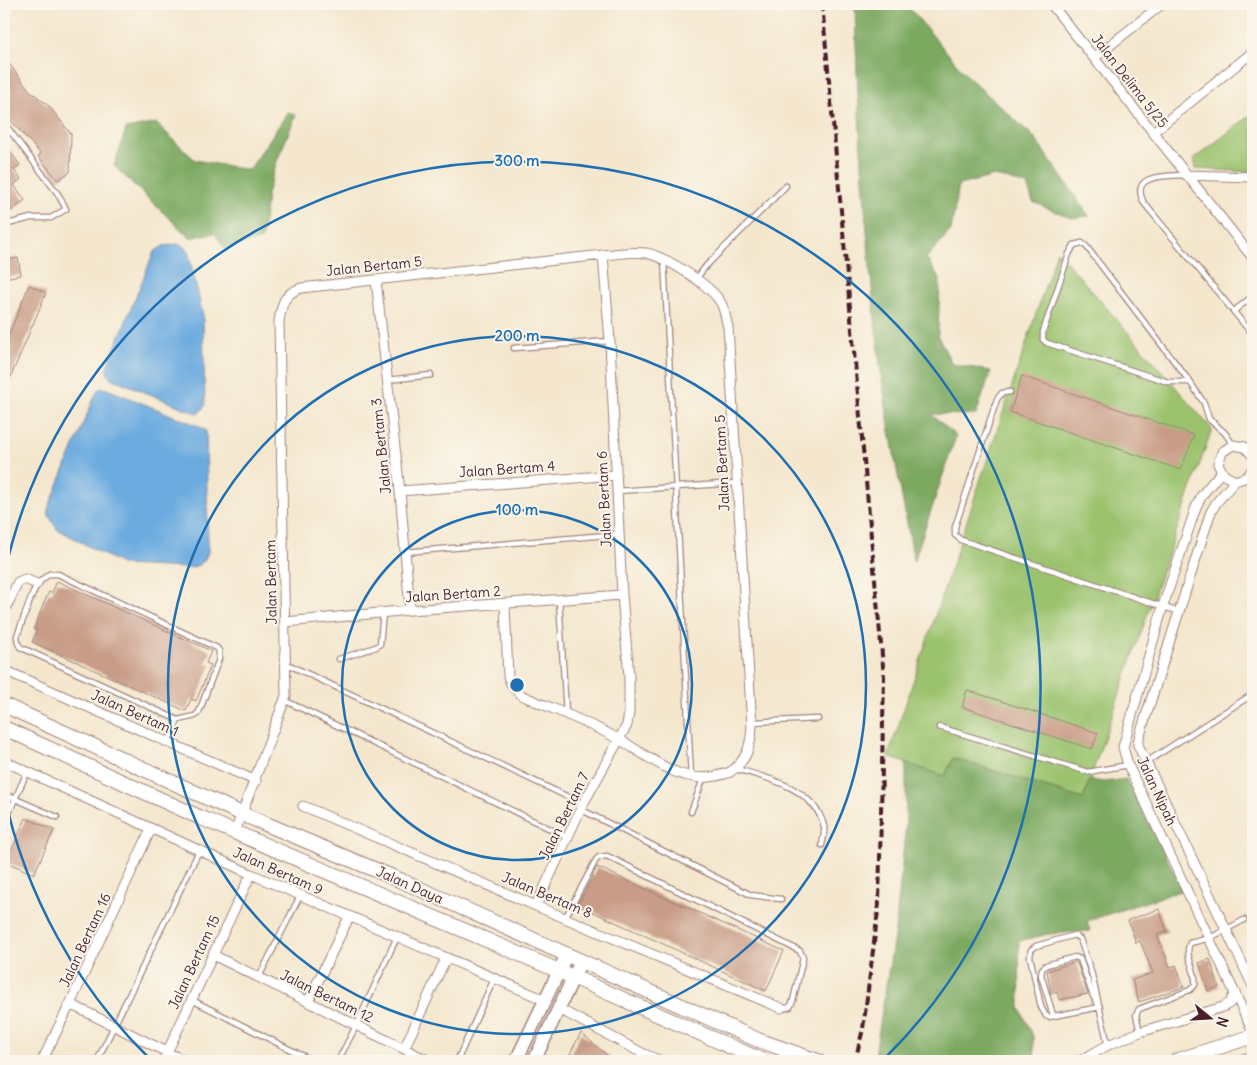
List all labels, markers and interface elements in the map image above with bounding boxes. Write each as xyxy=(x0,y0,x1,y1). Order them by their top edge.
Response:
street label: Jalan Delima 5/25 xyxy=(1088,31,1172,131)
text: 300 m xyxy=(495,151,540,170)
street label: Jalan Bertam 5 xyxy=(325,252,423,280)
text: 200 m xyxy=(495,326,539,345)
street label: Jalan Bertam 3 xyxy=(367,397,395,495)
street label: Jalan Bertam 5 xyxy=(710,414,734,512)
street label: Jalan Bertam 6 xyxy=(592,450,616,548)
street label: Jalan Bertam 4 xyxy=(458,457,556,481)
text: 100 m xyxy=(496,500,538,519)
street label: Jalan Bertam xyxy=(261,539,281,625)
street label: Jalan Bertam 2 xyxy=(404,582,502,606)
centre of rings xyxy=(508,676,526,694)
street label: Jalan Bertam 1 xyxy=(88,686,182,740)
street label: Jalan Nipah xyxy=(1133,753,1181,829)
street label: Jalan Bertam 7 xyxy=(535,769,593,863)
street label: Jalan Bertam 9 xyxy=(230,843,326,899)
street label: Jalan Daya xyxy=(374,862,446,908)
street label: Jalan Bertam 8 xyxy=(499,868,595,922)
street label: Jalan Bertam 16 xyxy=(55,890,115,990)
street label: Jalan Bertam 15 xyxy=(164,912,224,1012)
street label: Jalan Bertam 12 xyxy=(277,966,377,1027)
north arrow xyxy=(1184,992,1234,1042)
text: N xyxy=(1212,1015,1232,1029)

